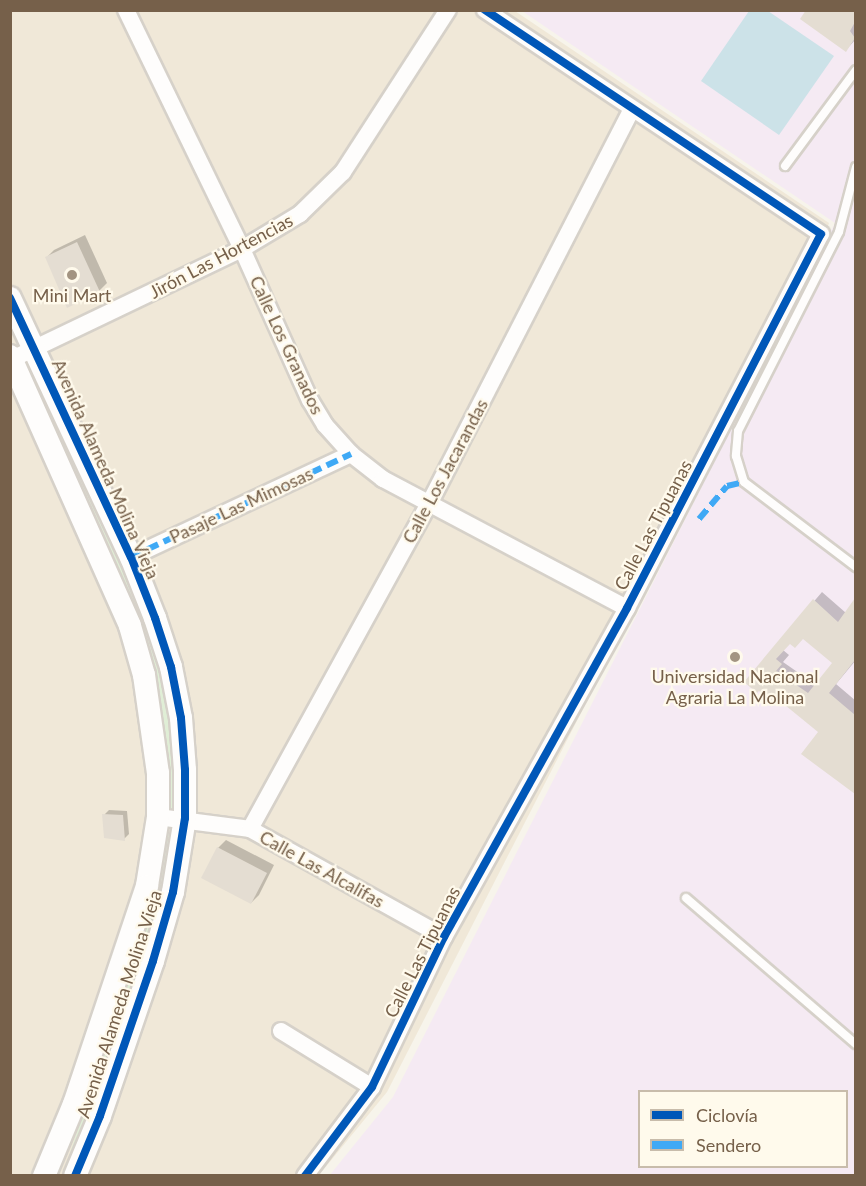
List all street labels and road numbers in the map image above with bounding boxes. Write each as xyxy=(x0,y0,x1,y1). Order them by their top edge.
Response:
street label: Jirón Las Hortencias xyxy=(146,209,296,303)
street label: Calle Los Granados xyxy=(245,272,329,418)
street label: Avenida Alameda Molina Vieja xyxy=(47,355,165,583)
street label: Calle Los Jacarandas xyxy=(398,395,492,547)
street label: Calle Las Tipuanas xyxy=(609,456,697,594)
street label: Pasaje Las Mimosas xyxy=(166,462,316,548)
street label: Calle Las Alcalifas xyxy=(256,826,388,912)
street label: Calle Las Tipuanas xyxy=(379,883,465,1021)
street label: Avenida Alameda Molina Vieja xyxy=(72,887,166,1121)

